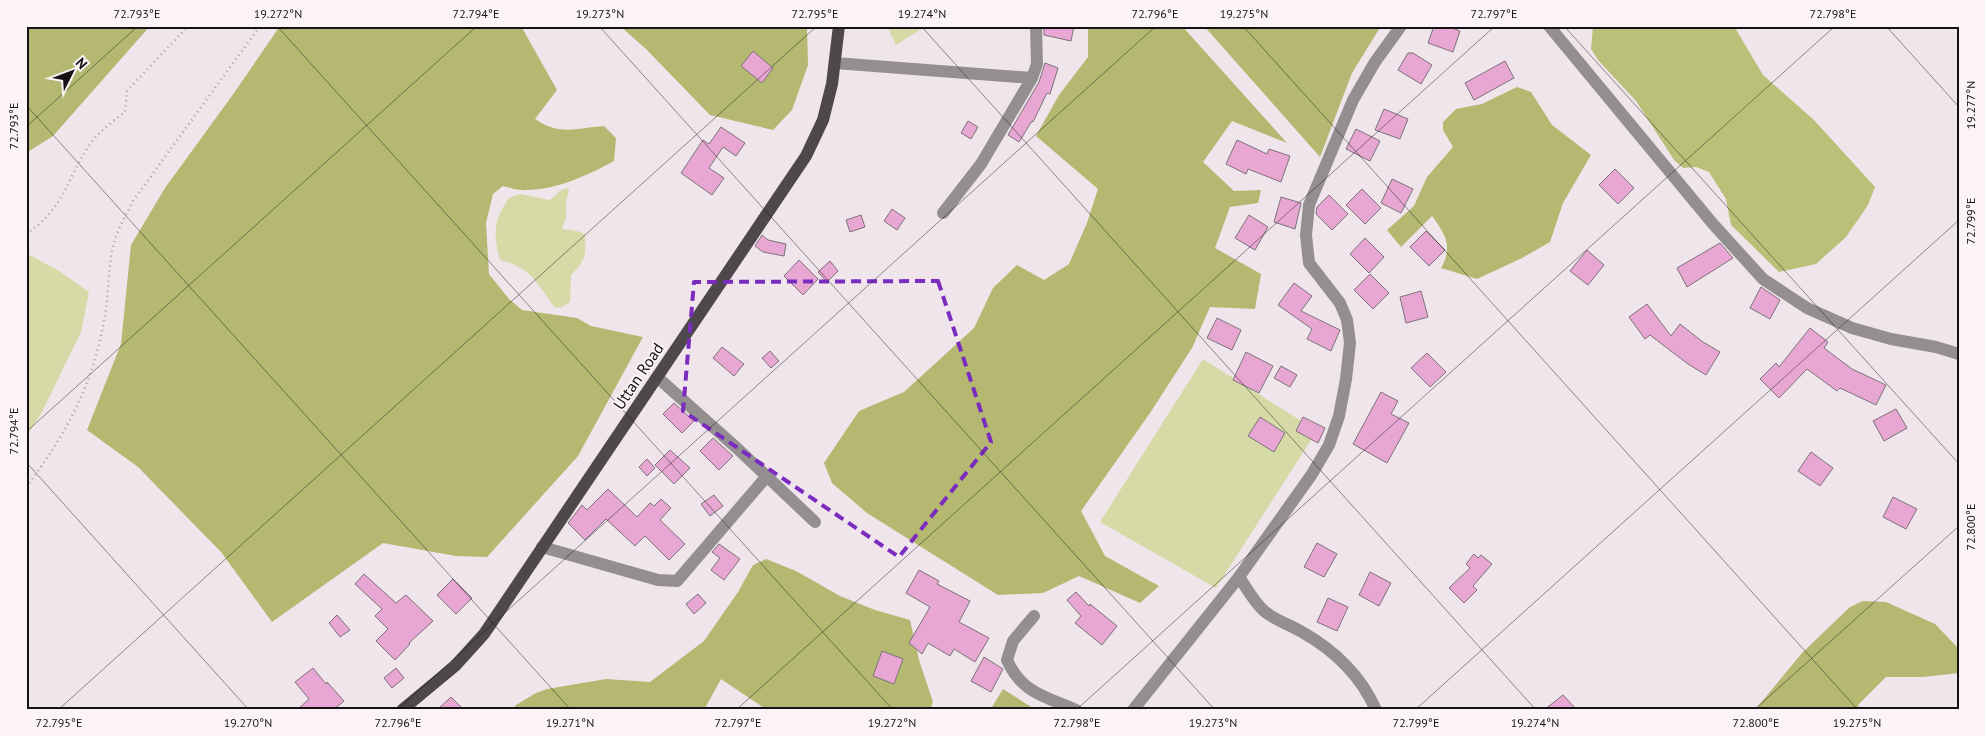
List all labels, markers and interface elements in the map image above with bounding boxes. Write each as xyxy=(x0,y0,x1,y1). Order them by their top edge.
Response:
text: 72.793°E xyxy=(114,6,160,21)
text: 19.272°N xyxy=(254,6,302,21)
text: 72.794°E xyxy=(453,6,499,21)
text: 19.273°N xyxy=(576,6,624,21)
text: 72.795°E xyxy=(792,6,838,21)
text: 19.274°N xyxy=(898,6,946,21)
text: 72.796°E xyxy=(1132,6,1178,21)
text: 19.275°N xyxy=(1220,6,1268,21)
text: 72.797°E xyxy=(1471,6,1517,21)
text: 72.798°E xyxy=(1810,6,1856,21)
north arrow xyxy=(48,48,98,98)
text: N xyxy=(72,54,91,73)
text: 19.277°N xyxy=(1963,81,1978,129)
text: 72.793°E xyxy=(6,103,21,149)
text: 72.799°E xyxy=(1963,198,1978,244)
street label: Uttan Road xyxy=(608,339,668,413)
text: 72.794°E xyxy=(6,408,21,454)
text: 72.800°E xyxy=(1963,504,1978,550)
text: 72.795°E xyxy=(36,715,82,730)
text: 19.270°N xyxy=(224,715,272,730)
text: 72.796°E xyxy=(375,715,421,730)
text: 19.271°N xyxy=(546,715,594,730)
text: 72.797°E xyxy=(715,715,761,730)
text: 19.272°N xyxy=(868,715,916,730)
text: 72.798°E xyxy=(1054,715,1100,730)
text: 19.273°N xyxy=(1189,715,1237,730)
text: 72.799°E xyxy=(1393,715,1439,730)
text: 19.274°N xyxy=(1511,715,1559,730)
text: 72.800°E xyxy=(1733,715,1779,730)
text: 19.275°N xyxy=(1833,715,1881,730)

